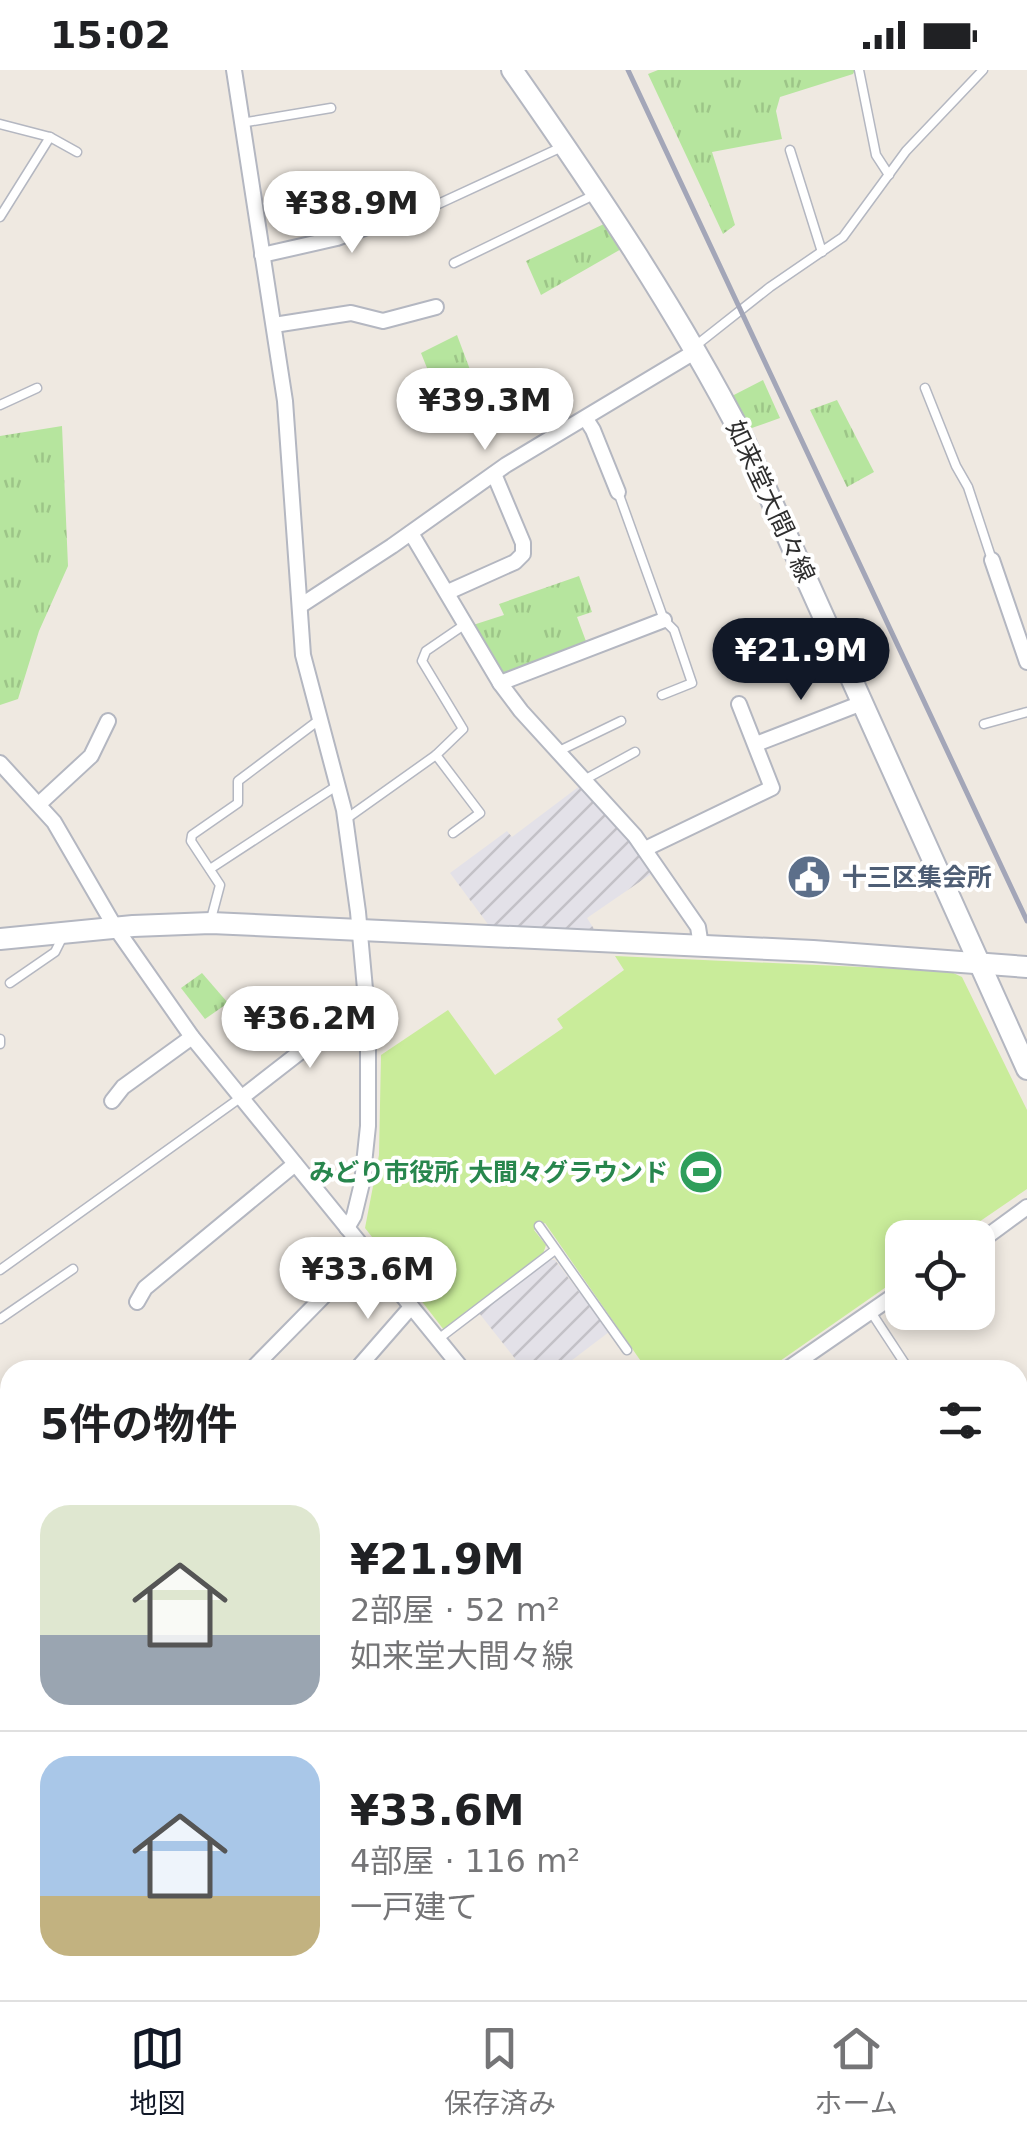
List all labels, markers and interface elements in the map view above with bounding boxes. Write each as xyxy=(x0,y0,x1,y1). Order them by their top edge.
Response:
text: 15:02 xyxy=(50,13,171,57)
pin: ¥38.9M xyxy=(271,171,433,256)
text: ¥38.9M xyxy=(285,184,419,222)
pin: ¥39.3M xyxy=(404,368,566,453)
text: ¥39.3M xyxy=(418,381,552,419)
street label: 如来堂大間々線 xyxy=(720,416,821,587)
pin: ¥21.9M xyxy=(720,618,882,703)
text: ¥21.9M xyxy=(734,631,868,669)
public building icon: 十三区集会所 xyxy=(786,854,832,900)
place label: 十三区集会所 xyxy=(842,863,992,892)
pin: ¥36.2M xyxy=(229,986,391,1071)
text: ¥36.2M xyxy=(243,999,377,1037)
sports icon: みどり市役所 大間々グラウンド xyxy=(678,1149,724,1195)
place label: みどり市役所 大間々グラウンド xyxy=(309,1158,668,1187)
map controls xyxy=(885,1220,995,1330)
button: locate xyxy=(885,1220,995,1330)
pin: ¥33.6M xyxy=(287,1237,449,1322)
text: ¥33.6M xyxy=(301,1250,435,1288)
icon: filters xyxy=(933,1393,988,1448)
text: 5件の物件 xyxy=(40,1400,237,1449)
text: ¥21.9M xyxy=(350,1535,525,1584)
icon: home xyxy=(120,1545,240,1665)
text: 2部屋 · 52 m² xyxy=(350,1591,560,1629)
text: 如来堂大間々線 xyxy=(350,1637,574,1675)
text: ¥33.6M xyxy=(350,1786,525,1835)
icon: home xyxy=(120,1796,240,1916)
text: 4部屋 · 116 m² xyxy=(350,1842,580,1880)
text: 一戸建て xyxy=(350,1888,478,1926)
tab: 地図 xyxy=(129,2021,185,2121)
tab: 保存済み xyxy=(444,2021,556,2121)
tab: ホーム xyxy=(815,2021,898,2121)

